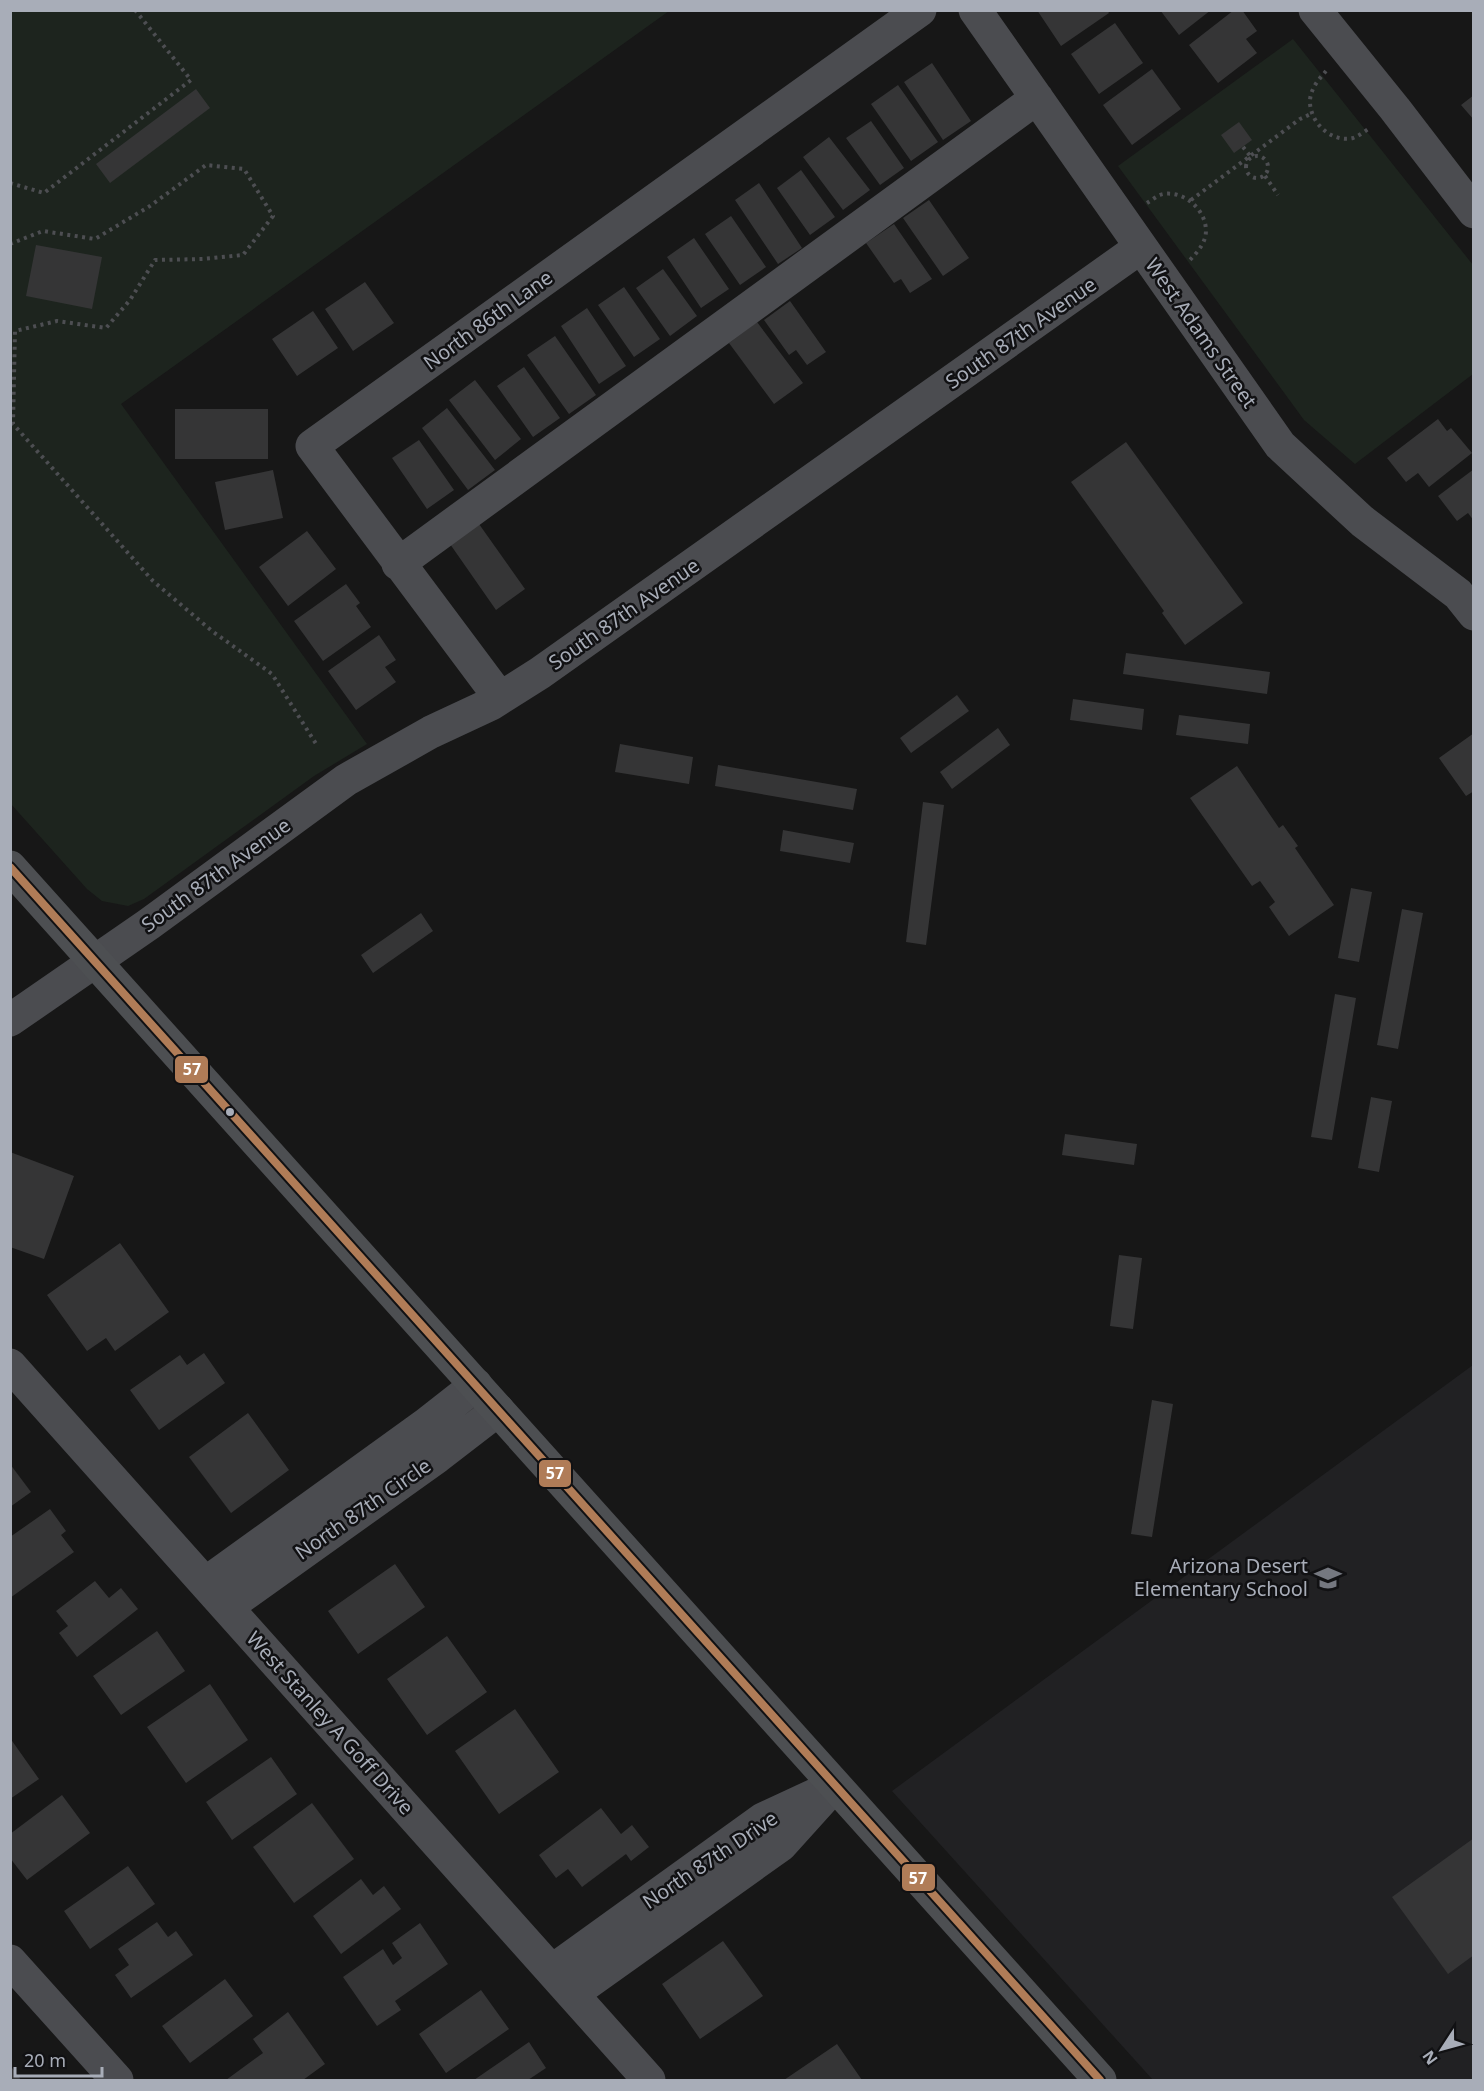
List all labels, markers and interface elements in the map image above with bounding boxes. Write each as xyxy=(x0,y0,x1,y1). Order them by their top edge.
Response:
street label: West Adams Street xyxy=(1140,252,1263,413)
street label: North 86th Lane xyxy=(418,264,558,376)
street label: South 87th Avenue xyxy=(940,270,1101,395)
street label: South 87th Avenue xyxy=(543,551,704,676)
street label: South 87th Avenue xyxy=(136,811,296,938)
line badge: 57 xyxy=(174,1055,209,1084)
text: 57 xyxy=(183,1058,201,1080)
unlabelled marker xyxy=(224,1106,236,1118)
street label: North 87th Circle xyxy=(290,1452,436,1565)
line badge: 57 xyxy=(538,1459,572,1488)
text: 57 xyxy=(546,1462,564,1484)
place label: Arizona Desert Elementary School xyxy=(1134,1552,1308,1602)
school or university icon: Arizona Desert Elementary School xyxy=(1313,1563,1343,1593)
street label: West Stanley A Goff Drive xyxy=(241,1625,420,1820)
street label: North 87th Drive xyxy=(637,1804,783,1915)
line badge: 57 xyxy=(901,1863,936,1892)
text: 57 xyxy=(909,1867,927,1889)
north arrow xyxy=(1412,2019,1472,2079)
scale bar xyxy=(15,2040,102,2078)
text: N xyxy=(1417,2046,1443,2070)
text: 20 m xyxy=(24,2048,66,2072)

